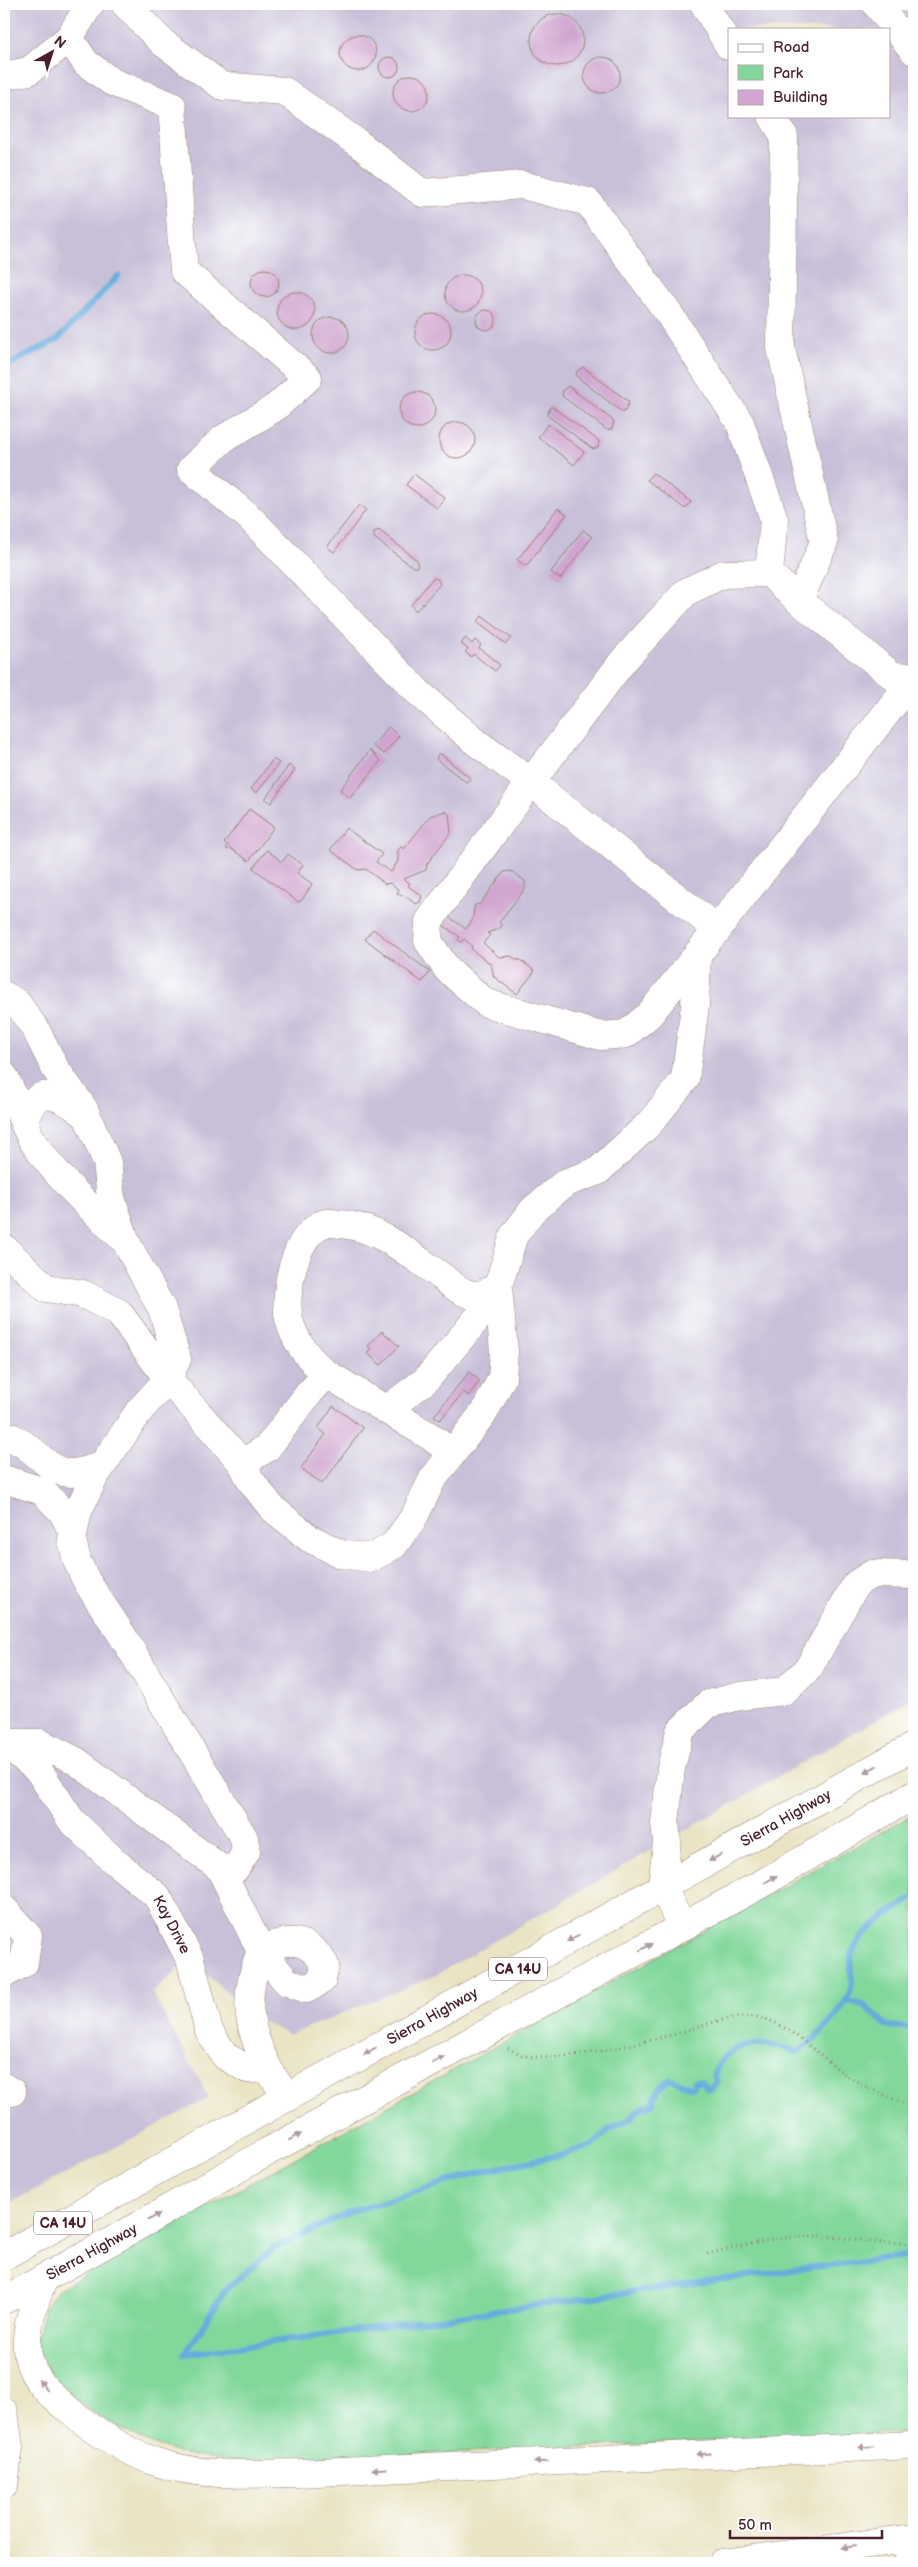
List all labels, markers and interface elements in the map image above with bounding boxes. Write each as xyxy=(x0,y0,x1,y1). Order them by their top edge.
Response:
north arrow xyxy=(28,28,78,78)
legend xyxy=(728,28,890,118)
text: N xyxy=(50,32,69,52)
text: Road xyxy=(773,38,809,57)
text: Park xyxy=(773,64,804,83)
text: Building xyxy=(773,88,828,107)
one-way arrow xyxy=(864,1765,879,1773)
street label: Sierra Highway xyxy=(737,1785,835,1851)
one-way arrow xyxy=(708,1854,722,1862)
one-way arrow xyxy=(764,1874,777,1883)
street label: Kay Drive xyxy=(149,1892,195,1957)
one-way arrow xyxy=(567,1933,580,1942)
one-way arrow xyxy=(639,1943,653,1951)
road number: CA 14U xyxy=(489,1958,547,1980)
street label: Sierra Highway xyxy=(384,1983,481,2049)
one-way arrow xyxy=(363,2047,378,2055)
one-way arrow xyxy=(431,2055,445,2064)
one-way arrow xyxy=(288,2133,302,2141)
road number: CA 14U xyxy=(34,2212,92,2234)
one-way arrow xyxy=(147,2213,160,2222)
street label: Sierra Highway xyxy=(43,2219,141,2285)
one-way arrow xyxy=(37,2379,48,2392)
one-way arrow xyxy=(857,2443,873,2451)
one-way arrow xyxy=(695,2451,711,2459)
one-way arrow xyxy=(533,2458,549,2466)
one-way arrow xyxy=(370,2466,386,2474)
scale bar xyxy=(730,2507,883,2539)
text: 50 m xyxy=(738,2516,772,2535)
one-way arrow xyxy=(840,2543,856,2551)

